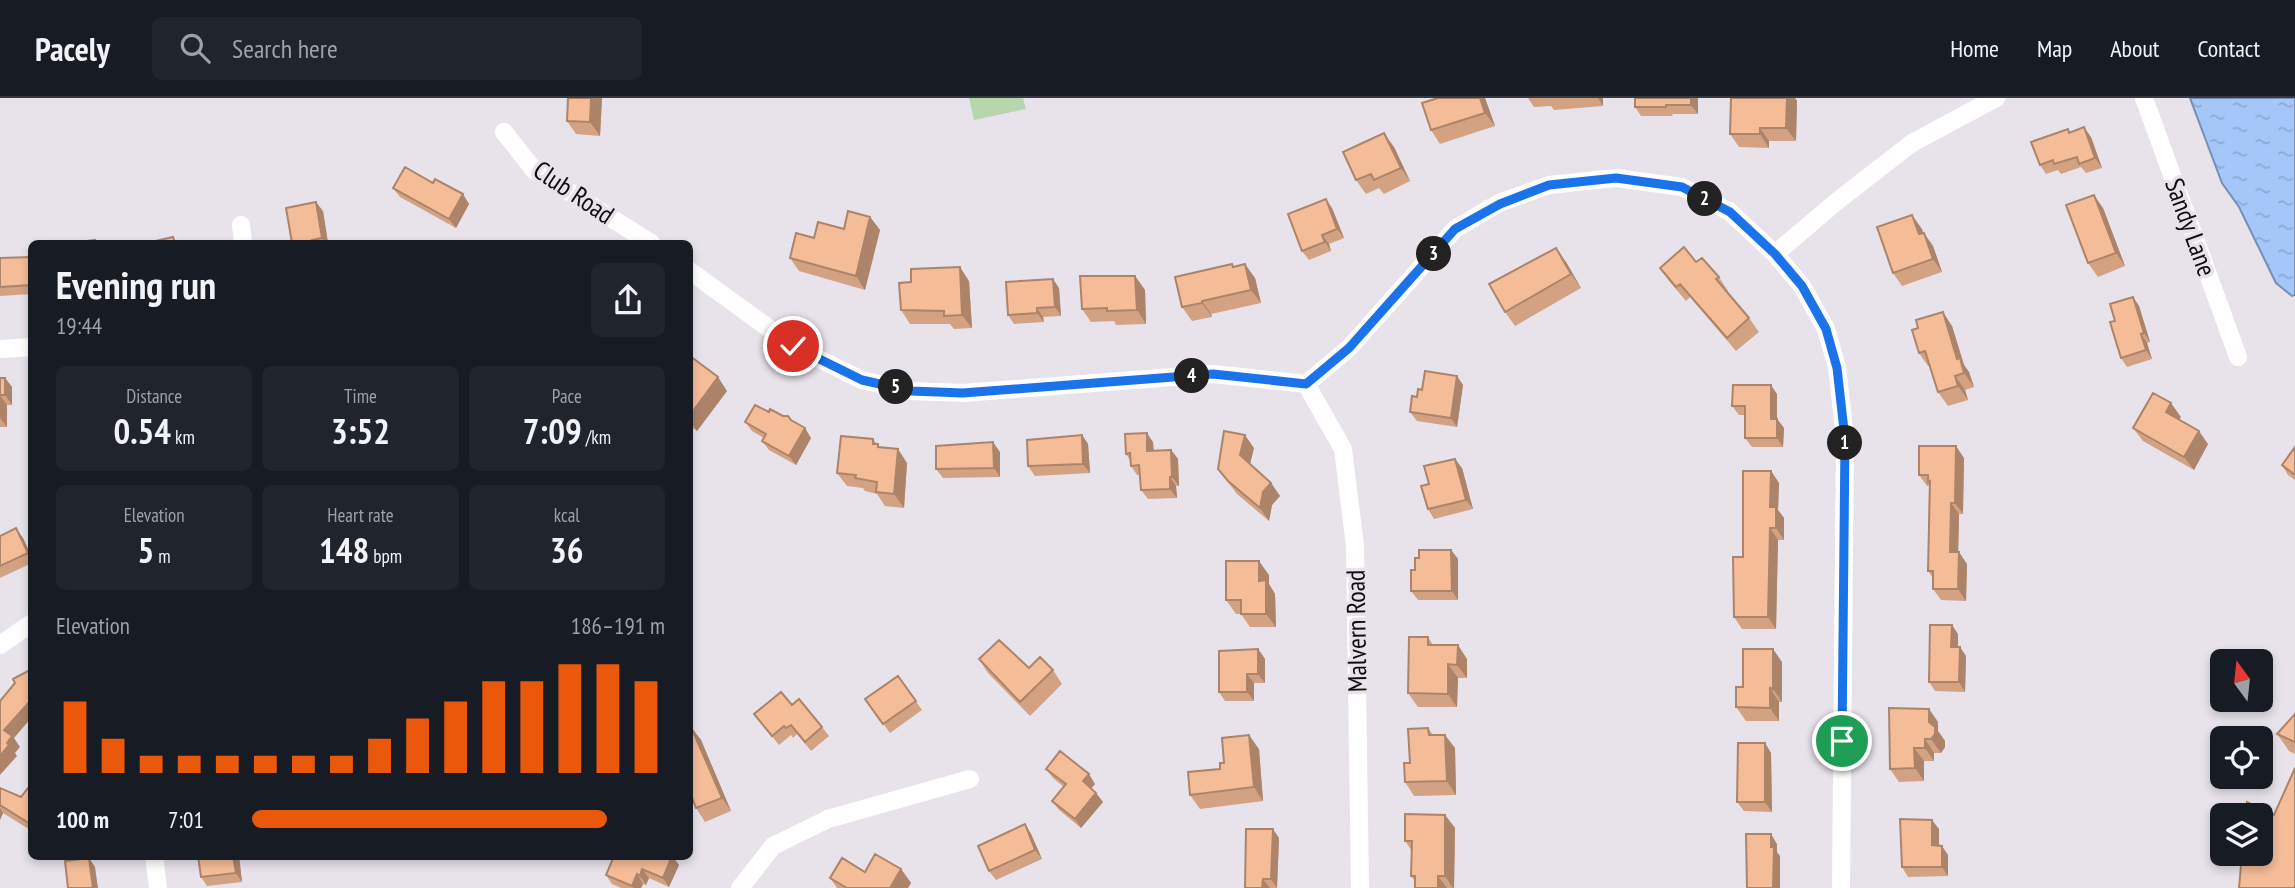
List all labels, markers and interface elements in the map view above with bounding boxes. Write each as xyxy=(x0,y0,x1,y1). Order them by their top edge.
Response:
search box xyxy=(152,17,642,80)
text: Pacely xyxy=(35,27,110,70)
icon: search xyxy=(176,29,214,67)
text: Search here xyxy=(232,32,338,65)
text: Home xyxy=(1950,33,1999,64)
text: Map xyxy=(2037,33,2072,64)
text: About xyxy=(2110,33,2159,64)
text: Contact xyxy=(2197,33,2260,64)
street label: Club Road xyxy=(527,153,621,231)
street label: Sandy Lane xyxy=(2158,174,2224,280)
pin: 2 xyxy=(1688,182,1722,217)
text: 2 xyxy=(1700,186,1709,210)
pin: 3 xyxy=(1416,236,1452,272)
text: 3 xyxy=(1429,241,1438,265)
text: Evening run xyxy=(56,260,216,309)
button: share xyxy=(591,263,665,337)
text: 19:44 xyxy=(56,311,102,340)
pin xyxy=(763,316,823,376)
icon: check xyxy=(774,327,812,365)
pin: 4 xyxy=(1174,358,1210,394)
text: 4 xyxy=(1187,363,1196,387)
pin: 5 xyxy=(878,370,914,404)
text: 5 xyxy=(891,374,900,398)
text: Distance xyxy=(126,384,182,408)
text: Time xyxy=(344,384,377,408)
text: Pace xyxy=(552,384,582,408)
text: 0.54 xyxy=(113,408,171,454)
text: 3:52 xyxy=(331,408,390,454)
text: 7:09 xyxy=(523,408,582,454)
text: km xyxy=(171,425,195,449)
text: /km xyxy=(582,425,611,449)
pin: 1 xyxy=(1828,426,1862,460)
text: 1 xyxy=(1840,430,1849,454)
text: Elevation xyxy=(124,503,185,527)
text: Heart rate xyxy=(327,503,394,527)
text: kcal xyxy=(554,503,580,527)
text: 5 xyxy=(138,527,154,573)
text: 148 xyxy=(319,527,369,573)
text: 36 xyxy=(550,527,584,573)
text: m xyxy=(154,544,171,568)
text: bpm xyxy=(369,544,402,568)
street label: Malvern Road xyxy=(1338,570,1374,692)
text: Elevation xyxy=(56,611,130,640)
text: 186–191 m xyxy=(571,611,665,640)
north arrow xyxy=(2210,649,2273,712)
map controls xyxy=(2210,649,2273,866)
pin xyxy=(1812,711,1872,771)
icon: arrive xyxy=(1823,722,1861,760)
button: locate xyxy=(2210,726,2273,789)
button: layers xyxy=(2210,803,2273,866)
text: 100 m xyxy=(56,805,109,834)
text: 7:01 xyxy=(168,805,204,834)

